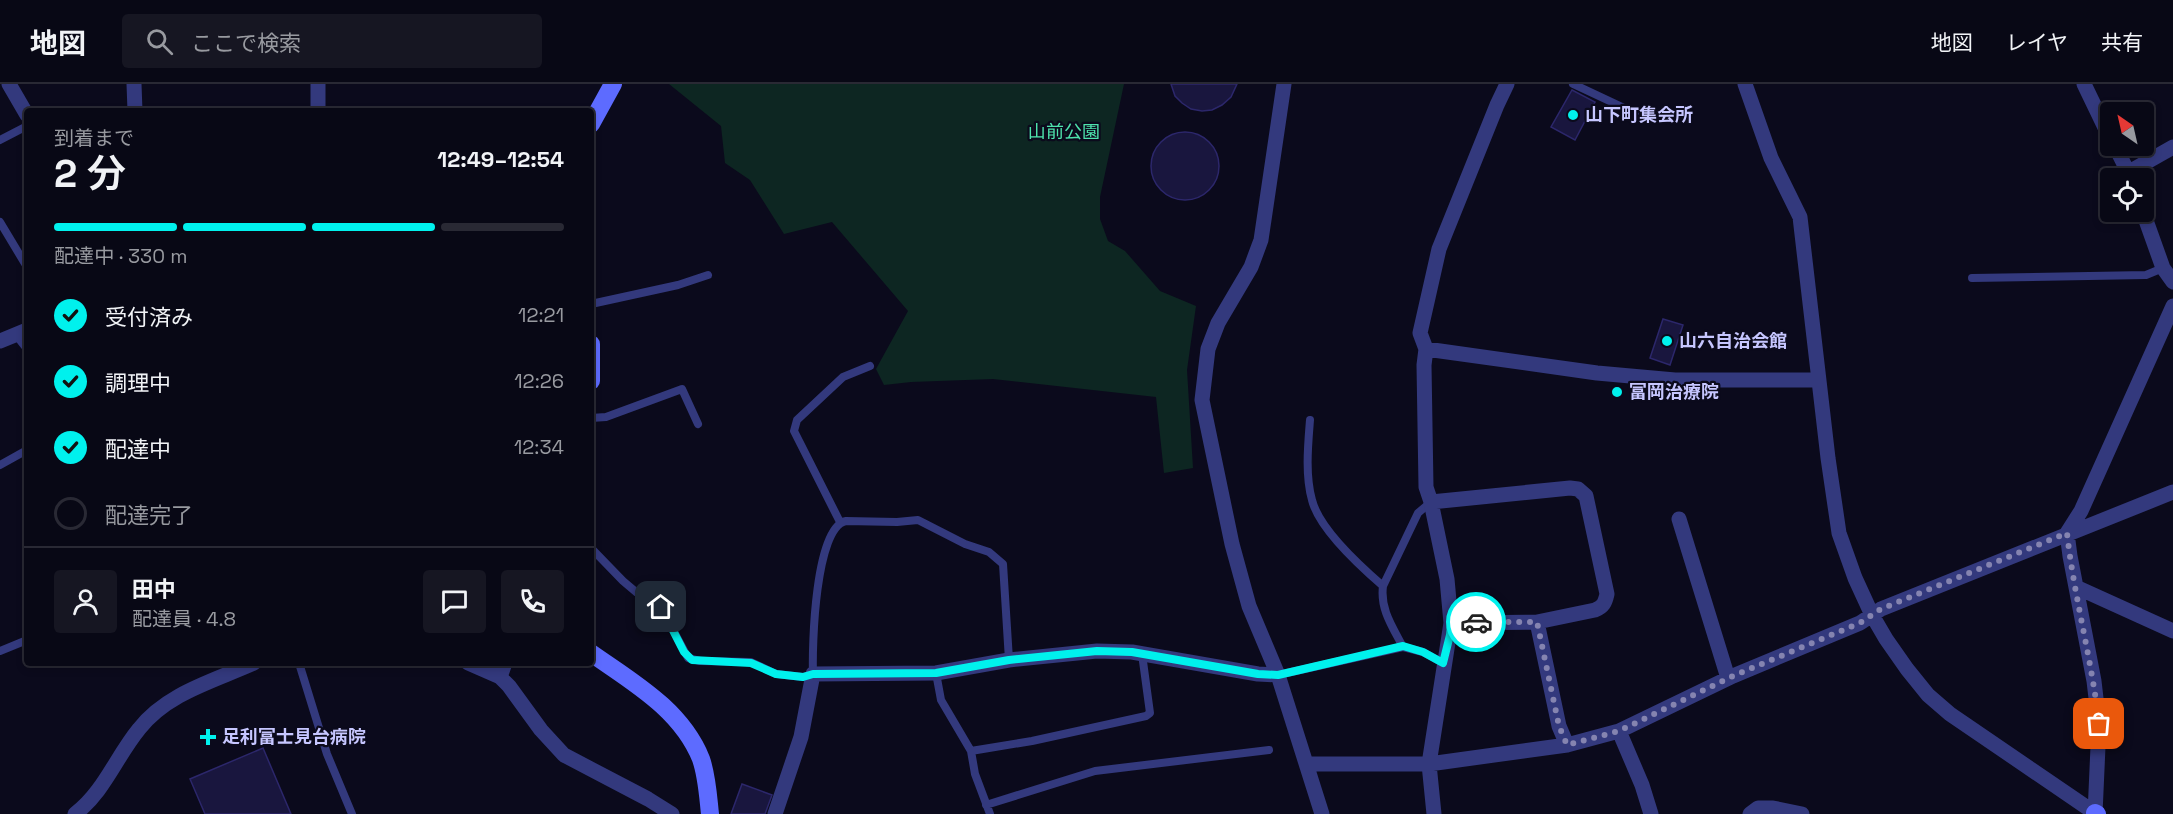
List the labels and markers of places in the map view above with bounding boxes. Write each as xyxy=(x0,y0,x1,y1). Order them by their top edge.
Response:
place label: 山下町集会所 xyxy=(1585,103,1693,126)
marker: 山下町集会所 xyxy=(1566,108,1580,122)
place label: 山六自治会館 xyxy=(1679,329,1787,352)
marker: 山六自治会館 xyxy=(1660,334,1674,348)
place label: 富岡治療院 xyxy=(1629,380,1719,403)
marker: 富岡治療院 xyxy=(1610,385,1624,399)
pin xyxy=(635,581,686,632)
pin xyxy=(2073,698,2124,749)
place label: 足利富士見台病院 xyxy=(222,725,366,748)
marker: 足利富士見台病院 xyxy=(199,728,217,746)

